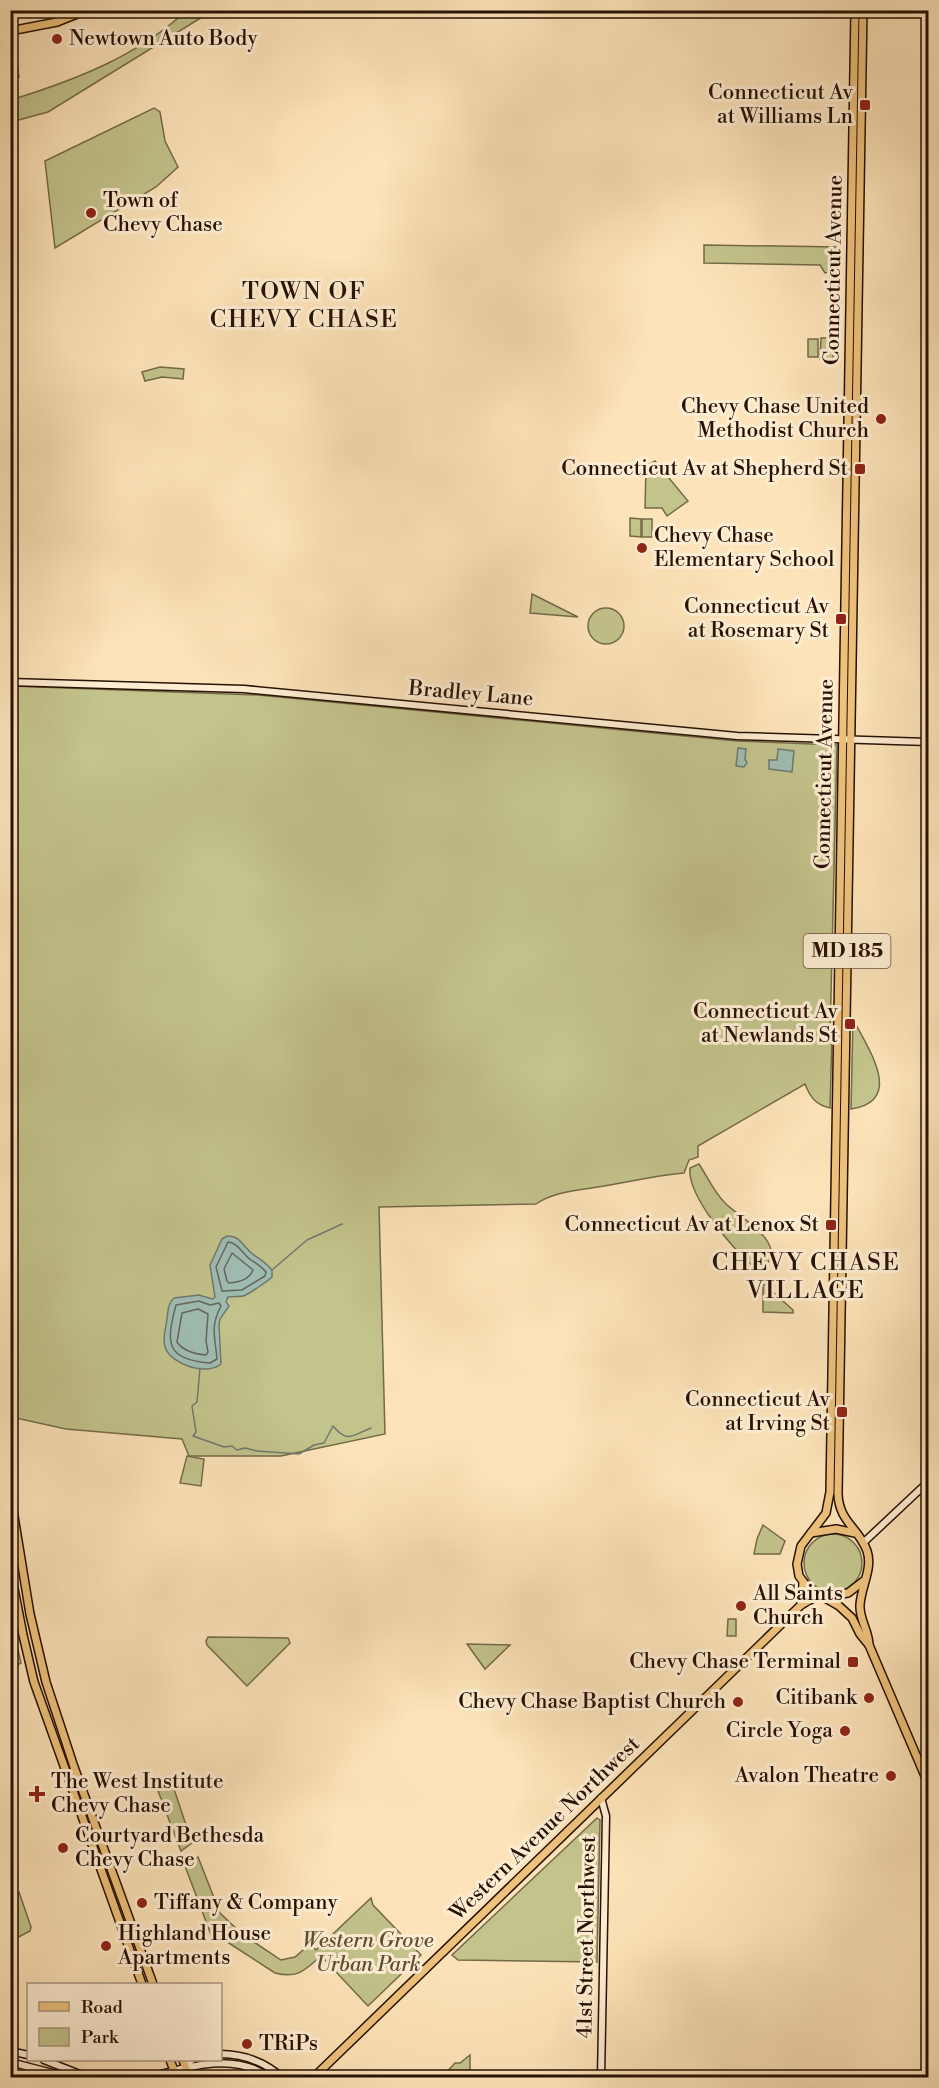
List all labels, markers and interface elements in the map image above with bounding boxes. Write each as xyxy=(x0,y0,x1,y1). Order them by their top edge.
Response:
place label: Newtown Auto Body xyxy=(69,26,259,52)
marker: Newtown Auto Body xyxy=(50,32,64,46)
place label: Connecticut Av at Williams Ln xyxy=(708,80,854,130)
marker: Connecticut Av at Williams Ln xyxy=(858,98,872,112)
street label: Connecticut Avenue xyxy=(819,175,849,365)
place label: Town of Chevy Chase xyxy=(103,188,223,238)
marker: Town of Chevy Chase xyxy=(84,206,98,220)
district label: TOWN OF CHEVY CHASE xyxy=(210,277,398,335)
place label: Chevy Chase United Methodist Church xyxy=(681,394,869,444)
marker: Chevy Chase United Methodist Church xyxy=(874,412,888,426)
place label: Connecticut Av at Shepherd St xyxy=(561,456,849,482)
marker: Connecticut Av at Shepherd St xyxy=(853,462,867,476)
place label: Chevy Chase Elementary School xyxy=(654,523,834,573)
marker: Chevy Chase Elementary School xyxy=(635,541,649,555)
place label: Connecticut Av at Rosemary St xyxy=(684,594,830,644)
marker: Connecticut Av at Rosemary St xyxy=(834,612,848,626)
street label: Bradley Lane xyxy=(406,676,535,712)
street label: Connecticut Avenue xyxy=(810,679,840,869)
road number: MD 185 xyxy=(804,934,890,968)
place label: Connecticut Av at Newlands St xyxy=(693,999,839,1049)
marker: Connecticut Av at Newlands St xyxy=(843,1017,857,1031)
place label: Connecticut Av at Lenox St xyxy=(564,1212,820,1238)
marker: Connecticut Av at Lenox St xyxy=(824,1218,838,1232)
district label: CHEVY CHASE VILLAGE xyxy=(712,1248,900,1306)
place label: Connecticut Av at Irving St xyxy=(685,1387,831,1437)
marker: Connecticut Av at Irving St xyxy=(835,1405,849,1419)
place label: All Saints Church xyxy=(752,1581,843,1631)
marker: All Saints Church xyxy=(734,1599,748,1613)
place label: Chevy Chase Terminal xyxy=(629,1649,841,1675)
marker: Chevy Chase Terminal xyxy=(846,1655,860,1669)
place label: Citibank xyxy=(775,1685,858,1711)
place label: Chevy Chase Baptist Church xyxy=(458,1689,726,1715)
marker: Citibank xyxy=(862,1691,876,1705)
marker: Chevy Chase Baptist Church xyxy=(731,1695,745,1709)
place label: Circle Yoga xyxy=(726,1718,833,1744)
marker: Circle Yoga xyxy=(838,1724,852,1738)
street label: Western Avenue Northwest xyxy=(444,1731,646,1927)
place label: Avalon Theatre xyxy=(734,1763,879,1789)
place label: The West Institute Chevy Chase xyxy=(51,1769,224,1819)
marker: Avalon Theatre xyxy=(884,1769,898,1783)
marker: The West Institute Chevy Chase xyxy=(28,1785,46,1803)
place label: Courtyard Bethesda Chevy Chase xyxy=(75,1823,264,1873)
street label: 41st Street Northwest xyxy=(572,1835,602,2039)
marker: Courtyard Bethesda Chevy Chase xyxy=(56,1841,70,1855)
place label: Tiffany & Company xyxy=(154,1890,338,1916)
marker: Tiffany & Company xyxy=(135,1896,149,1910)
place label: Highland House Apartments xyxy=(117,1921,271,1971)
park label: Western Grove Urban Park xyxy=(302,1928,434,1978)
marker: Highland House Apartments xyxy=(99,1939,113,1953)
legend xyxy=(27,1983,222,2061)
text: Road xyxy=(81,1996,124,2019)
text: Park xyxy=(81,2026,120,2049)
place label: TRiPs xyxy=(259,2031,318,2057)
marker: TRiPs xyxy=(240,2037,254,2051)

